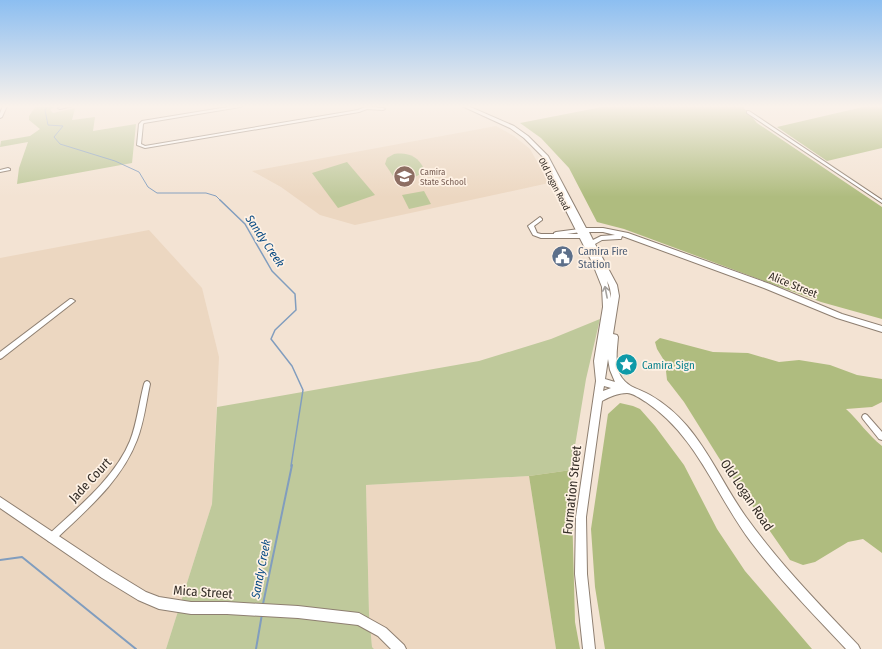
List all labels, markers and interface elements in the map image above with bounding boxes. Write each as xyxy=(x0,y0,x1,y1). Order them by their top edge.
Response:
street label: Old Logan Road xyxy=(537,156,572,212)
school or university icon: Camira State School xyxy=(391,164,417,190)
place label: Camira State School xyxy=(420,167,467,187)
water label: Sandy Creek xyxy=(242,211,288,270)
public building icon: Camira Fire Station xyxy=(550,244,576,270)
place label: Camira Fire Station xyxy=(578,245,628,271)
street label: Alice Street xyxy=(767,269,819,301)
one-way arrow xyxy=(601,286,609,299)
place icon: Camira Sign xyxy=(614,352,640,378)
place label: Camira Sign xyxy=(642,359,695,372)
street label: Formation Street xyxy=(560,444,584,535)
street label: Jade Court xyxy=(66,454,115,505)
street label: Old Logan Road xyxy=(718,456,776,534)
water label: Sandy Creek xyxy=(248,538,274,601)
street label: Mica Street xyxy=(173,582,234,602)

